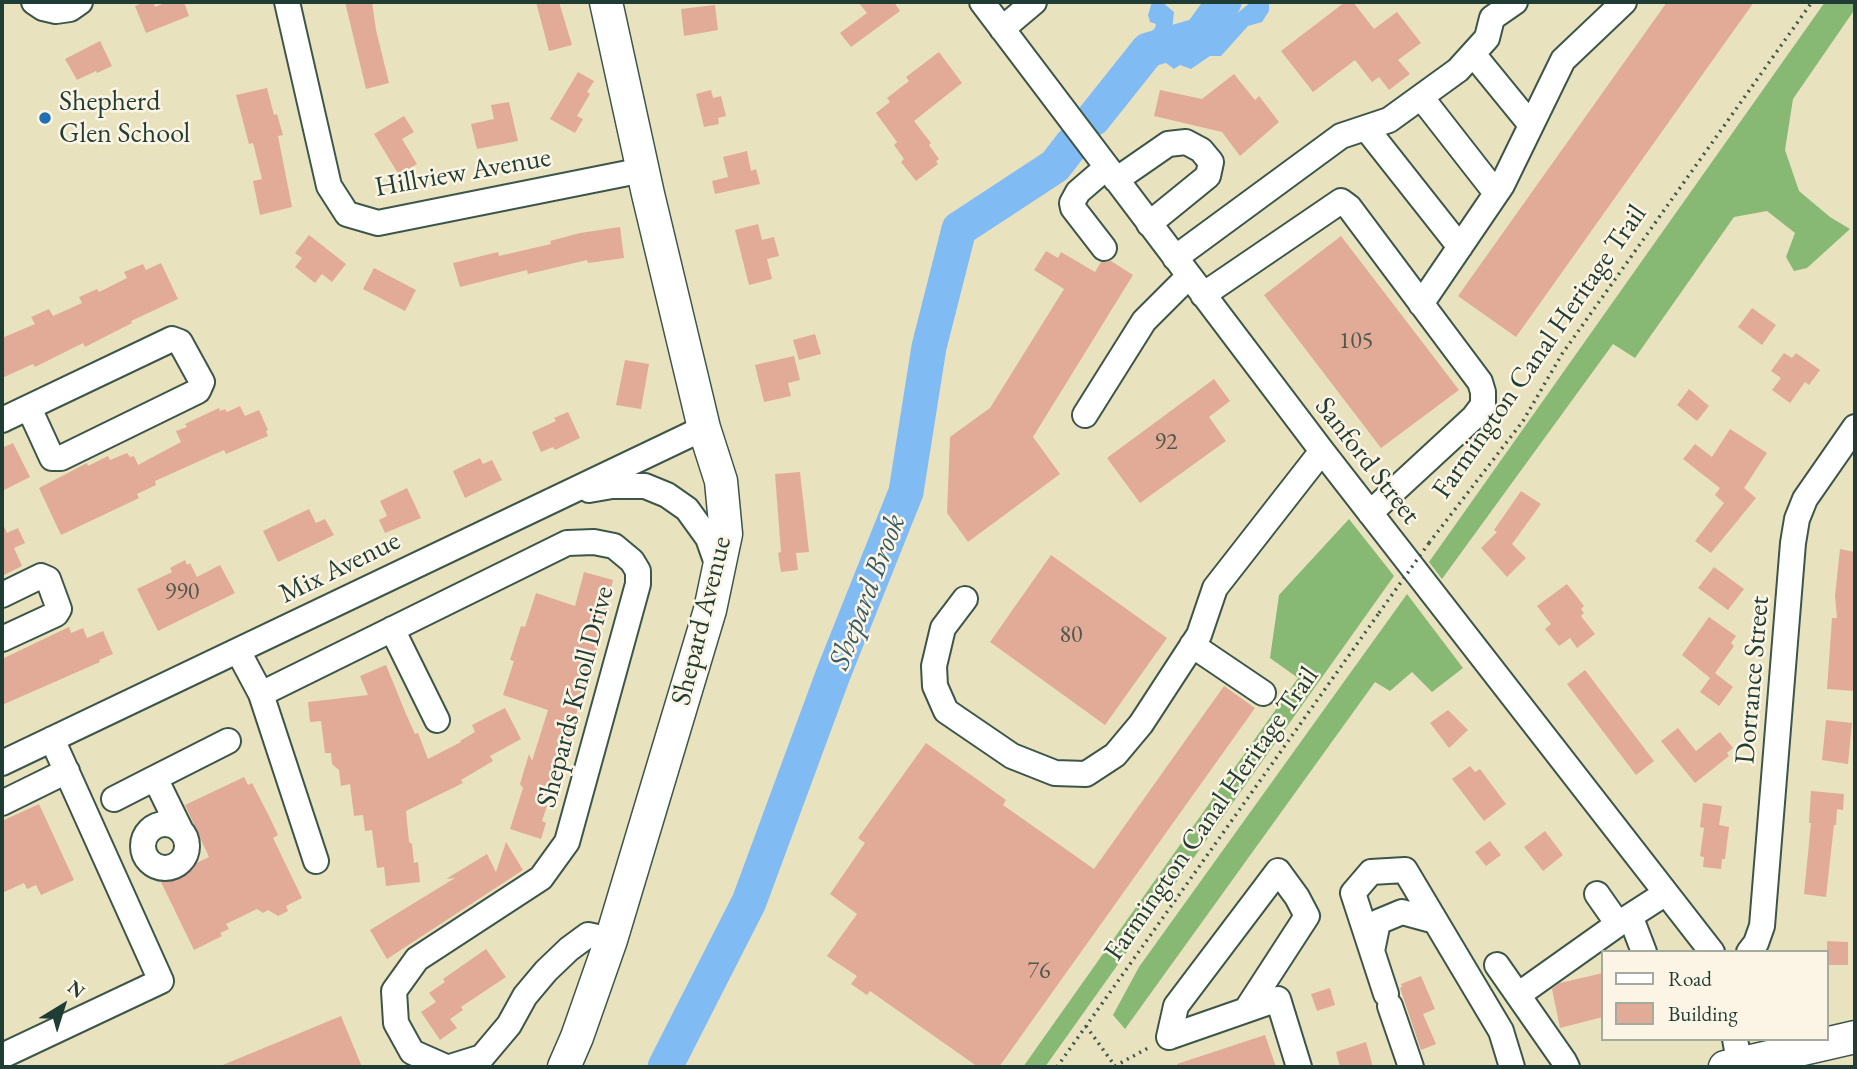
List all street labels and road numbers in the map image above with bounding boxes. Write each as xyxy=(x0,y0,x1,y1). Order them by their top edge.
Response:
street label: Hillview Avenue xyxy=(372,141,554,205)
street label: Farmington Canal Heritage Trail xyxy=(1426,199,1654,505)
street label: Sanford Street xyxy=(1307,391,1427,531)
street label: Mix Avenue xyxy=(274,524,406,612)
street label: Shepard Avenue xyxy=(665,533,739,709)
street label: Shepards Knoll Drive xyxy=(530,583,622,811)
street label: Dorrance Street xyxy=(1729,595,1777,765)
street label: Farmington Canal Heritage Trail xyxy=(1098,661,1326,967)

